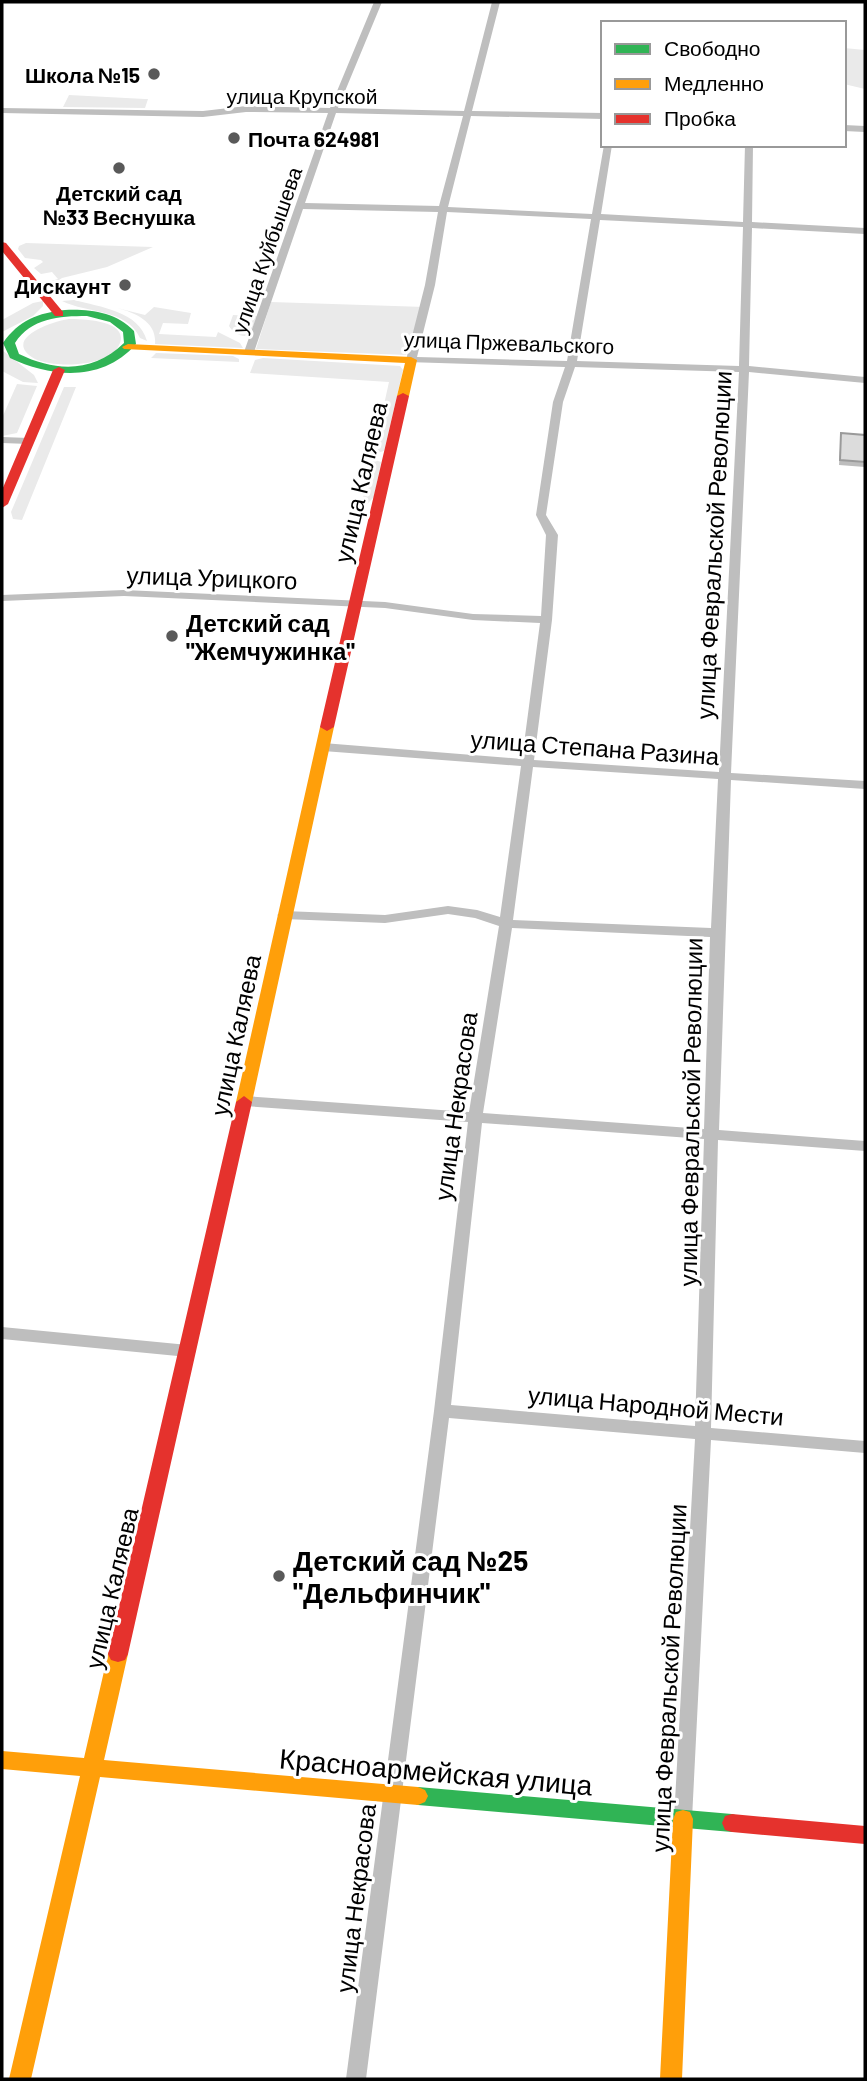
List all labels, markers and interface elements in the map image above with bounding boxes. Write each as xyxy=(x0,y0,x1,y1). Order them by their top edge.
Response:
legend xyxy=(601,21,846,147)
text: Свободно xyxy=(664,35,761,60)
place label: Школа №15 xyxy=(25,62,140,87)
marker: Школа №15 xyxy=(146,66,162,82)
text: Медленно xyxy=(664,70,764,95)
street label: улица Крупской xyxy=(227,83,377,108)
text: Пробка xyxy=(664,105,736,130)
place label: Почта 624981 xyxy=(248,126,379,151)
marker: Почта 624981 xyxy=(226,130,242,146)
marker: Детский сад №33 Веснушка xyxy=(111,160,127,176)
street label: улица Куйбышева xyxy=(226,163,306,337)
place label: Детский сад №33 Веснушка xyxy=(43,180,196,229)
place label: Дискаунт xyxy=(15,273,111,298)
marker: Дискаунт xyxy=(117,277,133,293)
street label: улица Пржевальского xyxy=(403,326,615,358)
street label: улица Февральской Революции xyxy=(689,370,737,720)
street label: улица Каляева xyxy=(327,398,393,565)
street label: улица Урицкого xyxy=(126,560,298,594)
place label: Детский сад "Жемчужинка" xyxy=(186,608,355,665)
marker: Детский сад "Жемчужинка" xyxy=(164,628,180,644)
street label: улица Степана Разина xyxy=(470,724,721,770)
street label: улица Февральской Революции xyxy=(672,937,708,1287)
street label: улица Каляева xyxy=(204,951,266,1118)
street label: улица Некрасова xyxy=(427,1009,483,1202)
street label: улица Народной Мести xyxy=(527,1379,785,1431)
street label: улица Февральской Революции xyxy=(644,1503,692,1853)
street label: улица Каляева xyxy=(78,1504,144,1671)
place label: Детский сад №25 "Дельфинчик" xyxy=(293,1543,528,1609)
marker: Детский сад №25 "Дельфинчик" xyxy=(271,1568,287,1584)
street label: Красноармейская улица xyxy=(278,1740,594,1802)
street label: улица Некрасова xyxy=(329,1801,381,1994)

